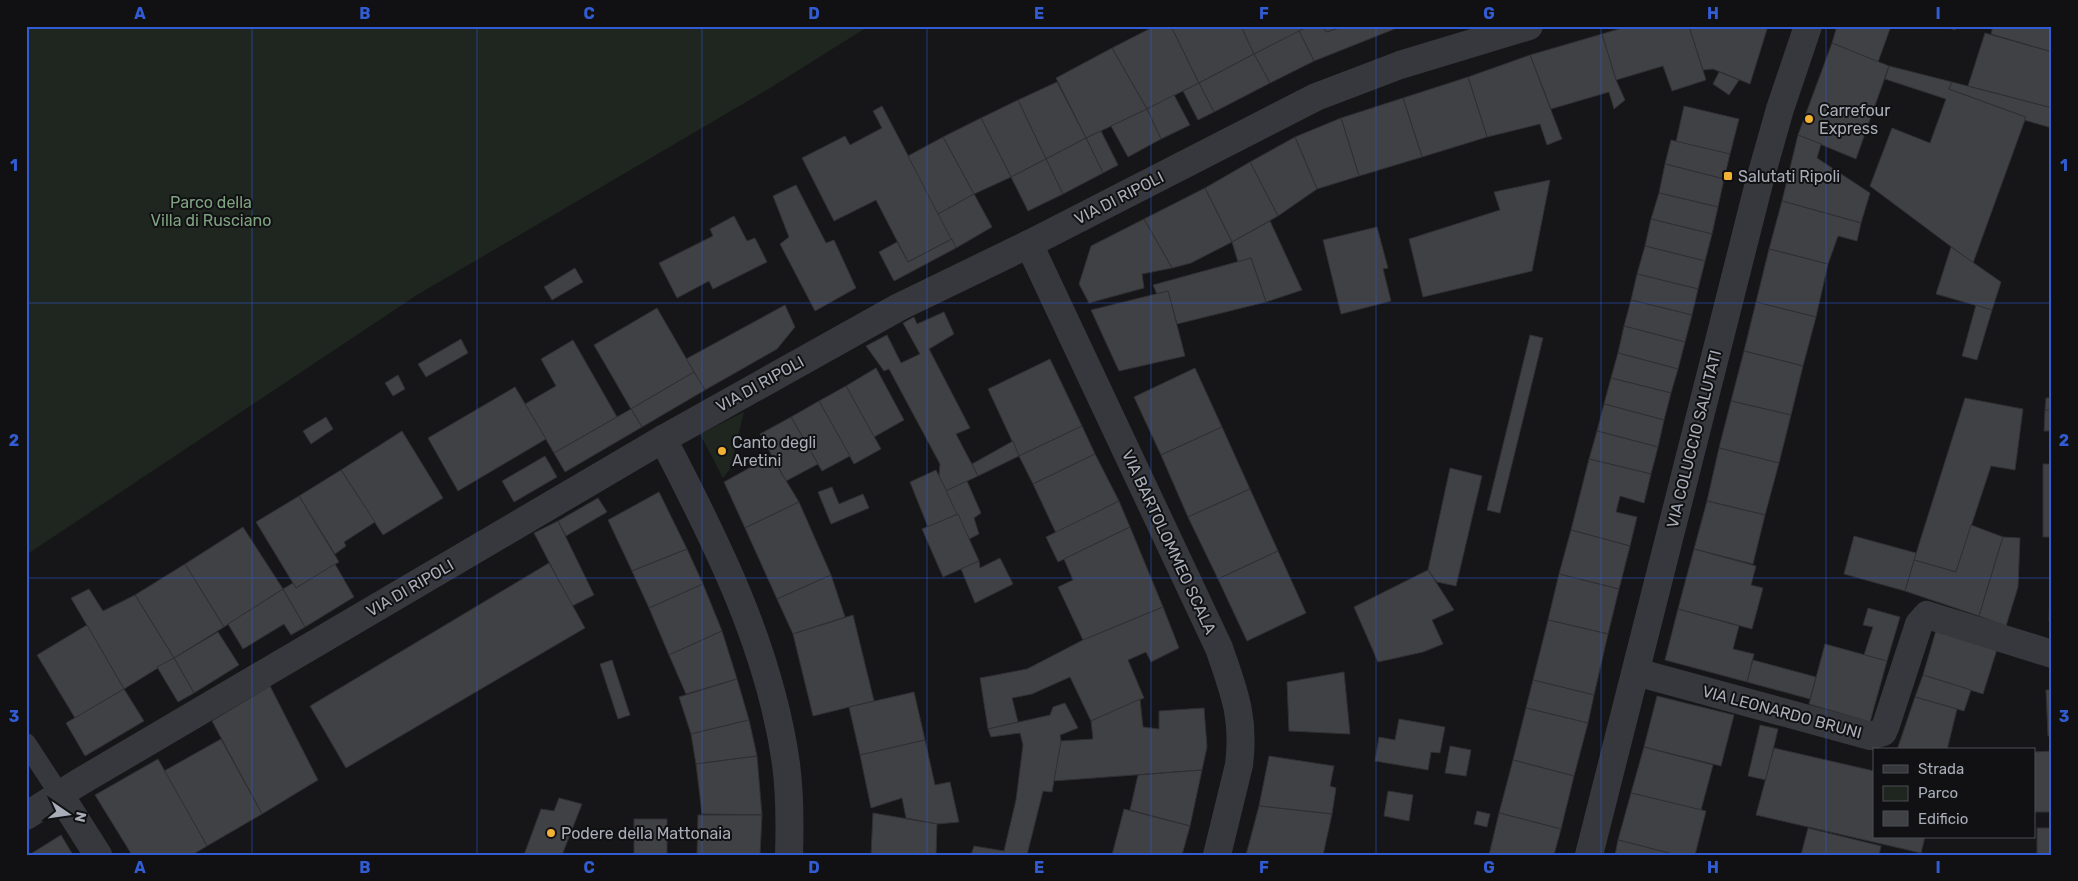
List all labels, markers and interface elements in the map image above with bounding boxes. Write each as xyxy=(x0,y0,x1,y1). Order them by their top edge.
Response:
text: A xyxy=(134,4,146,23)
text: B xyxy=(359,4,371,23)
text: C xyxy=(583,4,595,23)
text: D xyxy=(808,4,820,23)
text: E xyxy=(1034,4,1044,23)
text: F xyxy=(1259,4,1269,23)
text: G xyxy=(1483,4,1495,23)
text: H xyxy=(1707,4,1719,23)
text: I xyxy=(1935,4,1941,23)
place label: Carrefour Express xyxy=(1819,101,1890,138)
marker: Carrefour Express xyxy=(1803,113,1815,125)
text: 1 xyxy=(10,156,18,175)
text: 1 xyxy=(2060,156,2068,175)
street label: VIA DI RIPOLI xyxy=(1071,167,1167,229)
place label: Salutati Ripoli xyxy=(1738,167,1840,186)
marker: Salutati Ripoli xyxy=(1722,170,1734,182)
park label: Parco della Villa di Rusciano xyxy=(151,193,271,230)
street label: VIA COLUCCIO SALUTATI xyxy=(1663,348,1725,530)
street label: VIA DI RIPOLI xyxy=(713,352,807,416)
text: 2 xyxy=(9,431,19,450)
text: 2 xyxy=(2059,431,2069,450)
place label: Canto degli Aretini xyxy=(732,433,816,470)
marker: Canto degli Aretini xyxy=(716,445,728,457)
street label: VIA BARTOLOMMEO SCALA xyxy=(1118,447,1220,637)
street label: VIA DI RIPOLI xyxy=(363,555,457,621)
street label: VIA LEONARDO BRUNI xyxy=(1700,682,1864,742)
text: 3 xyxy=(9,707,19,726)
text: 3 xyxy=(2059,707,2069,726)
legend xyxy=(1873,748,2036,838)
text: Strada xyxy=(1918,760,1964,778)
text: Parco xyxy=(1918,784,1958,802)
north arrow xyxy=(42,788,92,838)
text: N xyxy=(71,810,90,824)
text: Edificio xyxy=(1918,810,1968,828)
place label: Podere della Mattonaia xyxy=(561,824,731,843)
marker: Podere della Mattonaia xyxy=(545,827,557,839)
text: A xyxy=(134,858,146,877)
text: B xyxy=(359,858,371,877)
text: C xyxy=(583,858,595,877)
text: D xyxy=(808,858,820,877)
text: E xyxy=(1034,858,1044,877)
text: F xyxy=(1259,858,1269,877)
text: G xyxy=(1483,858,1495,877)
text: H xyxy=(1707,858,1719,877)
text: I xyxy=(1935,858,1941,877)

